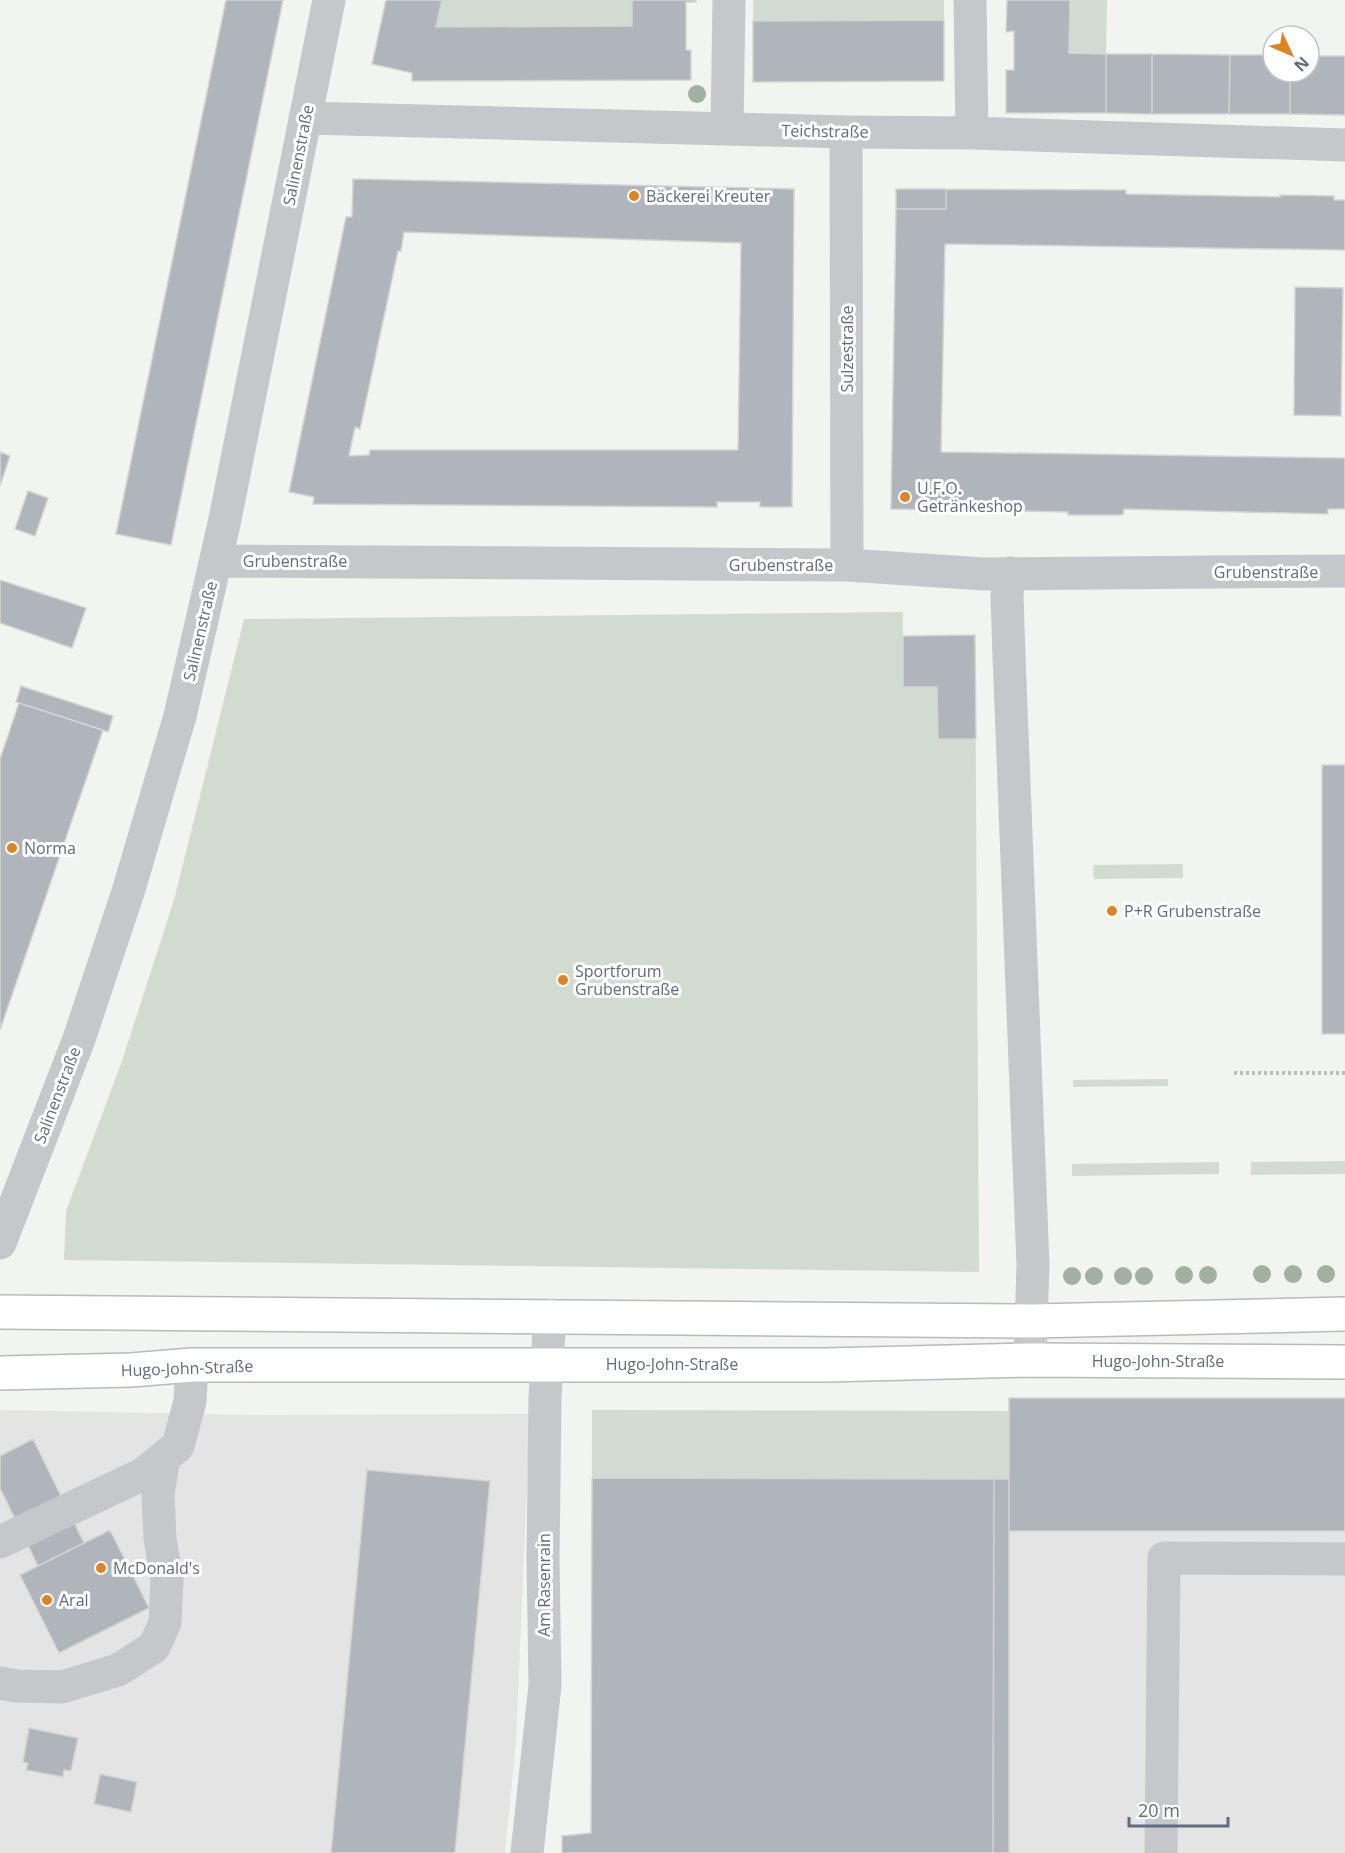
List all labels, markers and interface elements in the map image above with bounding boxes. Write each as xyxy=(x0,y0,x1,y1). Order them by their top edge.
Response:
north arrow xyxy=(1261,24,1321,84)
text: N xyxy=(1289,52,1314,77)
street label: Salinenstraße xyxy=(277,103,319,207)
street label: Teichstraße xyxy=(781,119,869,143)
place label: Bäckerei Kreuter xyxy=(646,185,771,207)
marker: Bäckerei Kreuter xyxy=(627,189,641,203)
street label: Sulzestraße xyxy=(836,306,858,392)
place label: U.F.O. Getränkeshop xyxy=(917,477,1023,517)
marker: U.F.O. Getränkeshop xyxy=(898,490,912,504)
street label: Grubenstraße xyxy=(243,550,347,572)
street label: Grubenstraße xyxy=(729,554,833,576)
street label: Grubenstraße xyxy=(1214,561,1318,583)
street label: Salinenstraße xyxy=(178,579,222,683)
place label: Norma xyxy=(24,837,76,859)
marker: Norma xyxy=(5,841,19,855)
place label: P+R Grubenstraße xyxy=(1124,900,1261,922)
marker: P+R Grubenstraße xyxy=(1105,904,1119,918)
place label: Sportforum Grubenstraße xyxy=(575,960,679,1000)
marker: Sportforum Grubenstraße xyxy=(556,973,570,987)
street label: Salinenstraße xyxy=(28,1043,86,1147)
street label: Hugo-John-Straße xyxy=(1092,1350,1224,1372)
street label: Hugo-John-Straße xyxy=(606,1353,738,1375)
street label: Hugo-John-Straße xyxy=(120,1355,254,1381)
street label: Am Rasenrain xyxy=(533,1533,555,1637)
place label: McDonald's xyxy=(113,1557,200,1579)
marker: McDonald's xyxy=(94,1561,108,1575)
place label: Aral xyxy=(59,1589,89,1611)
marker: Aral xyxy=(40,1593,54,1607)
scale bar xyxy=(1129,1790,1228,1828)
text: 20 m xyxy=(1138,1798,1180,1822)

